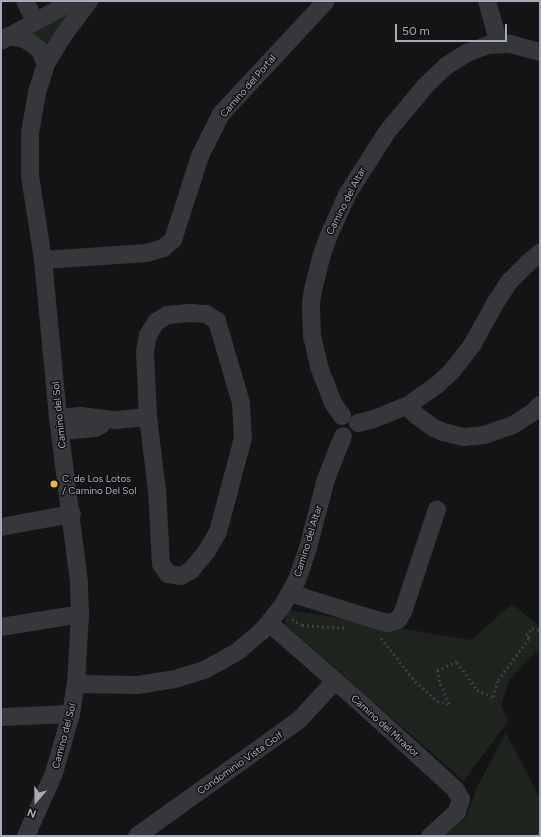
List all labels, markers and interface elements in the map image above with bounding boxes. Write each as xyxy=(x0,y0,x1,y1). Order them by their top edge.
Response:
scale bar xyxy=(397,16,509,42)
text: 50 m xyxy=(402,24,430,38)
street label: Camino del Portal xyxy=(218,52,278,120)
street label: Camino del Altar xyxy=(324,165,368,237)
street label: Camino del Sol xyxy=(50,381,68,449)
place label: C. de Los Lotos / Camino Del Sol xyxy=(62,472,136,496)
marker: C. de Los Lotos / Camino Del Sol xyxy=(49,479,59,489)
street label: Camino del Altar xyxy=(291,504,325,578)
street label: Camino del Mirador xyxy=(349,692,421,760)
street label: Camino del Sol xyxy=(50,702,78,770)
street label: Condominio Vista Golf xyxy=(195,729,285,797)
north arrow xyxy=(16,781,56,821)
text: N xyxy=(26,805,38,820)

